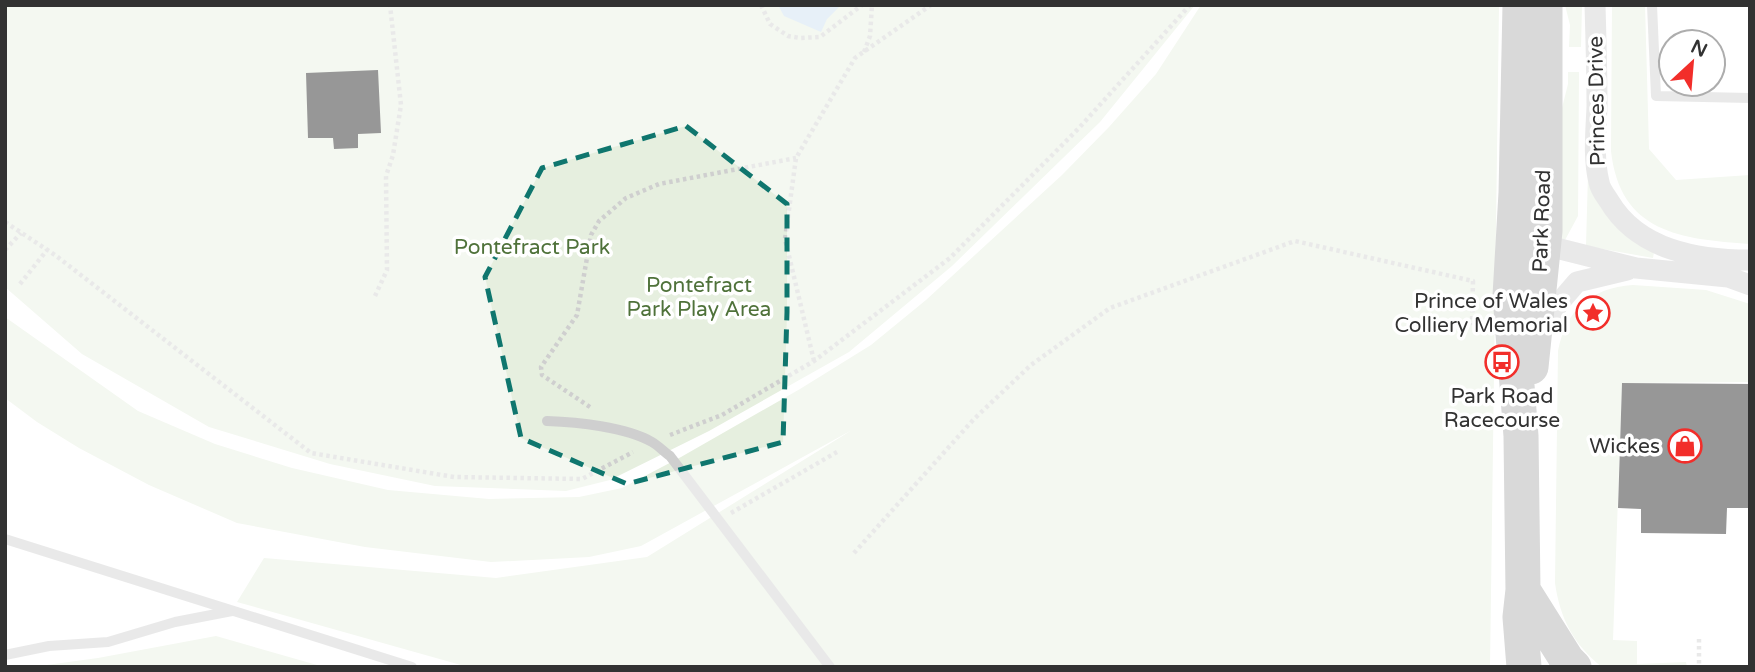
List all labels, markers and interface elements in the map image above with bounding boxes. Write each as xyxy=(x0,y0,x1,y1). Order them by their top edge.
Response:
north arrow xyxy=(1657,28,1727,98)
text: N xyxy=(1687,35,1711,62)
street label: Princes Drive xyxy=(1583,36,1611,166)
street label: Park Road xyxy=(1528,169,1556,273)
park label: Pontefract Park xyxy=(454,235,610,260)
park label: Pontefract Park Play Area xyxy=(627,273,771,322)
place label: Prince of Wales Colliery Memorial xyxy=(1394,289,1568,338)
place icon: Prince of Wales Colliery Memorial xyxy=(1574,294,1612,332)
bus stop icon: Park Road Racecourse xyxy=(1483,343,1521,381)
place label: Park Road Racecourse xyxy=(1444,384,1560,433)
shop icon: Wickes xyxy=(1666,427,1704,465)
place label: Wickes xyxy=(1589,434,1660,459)

